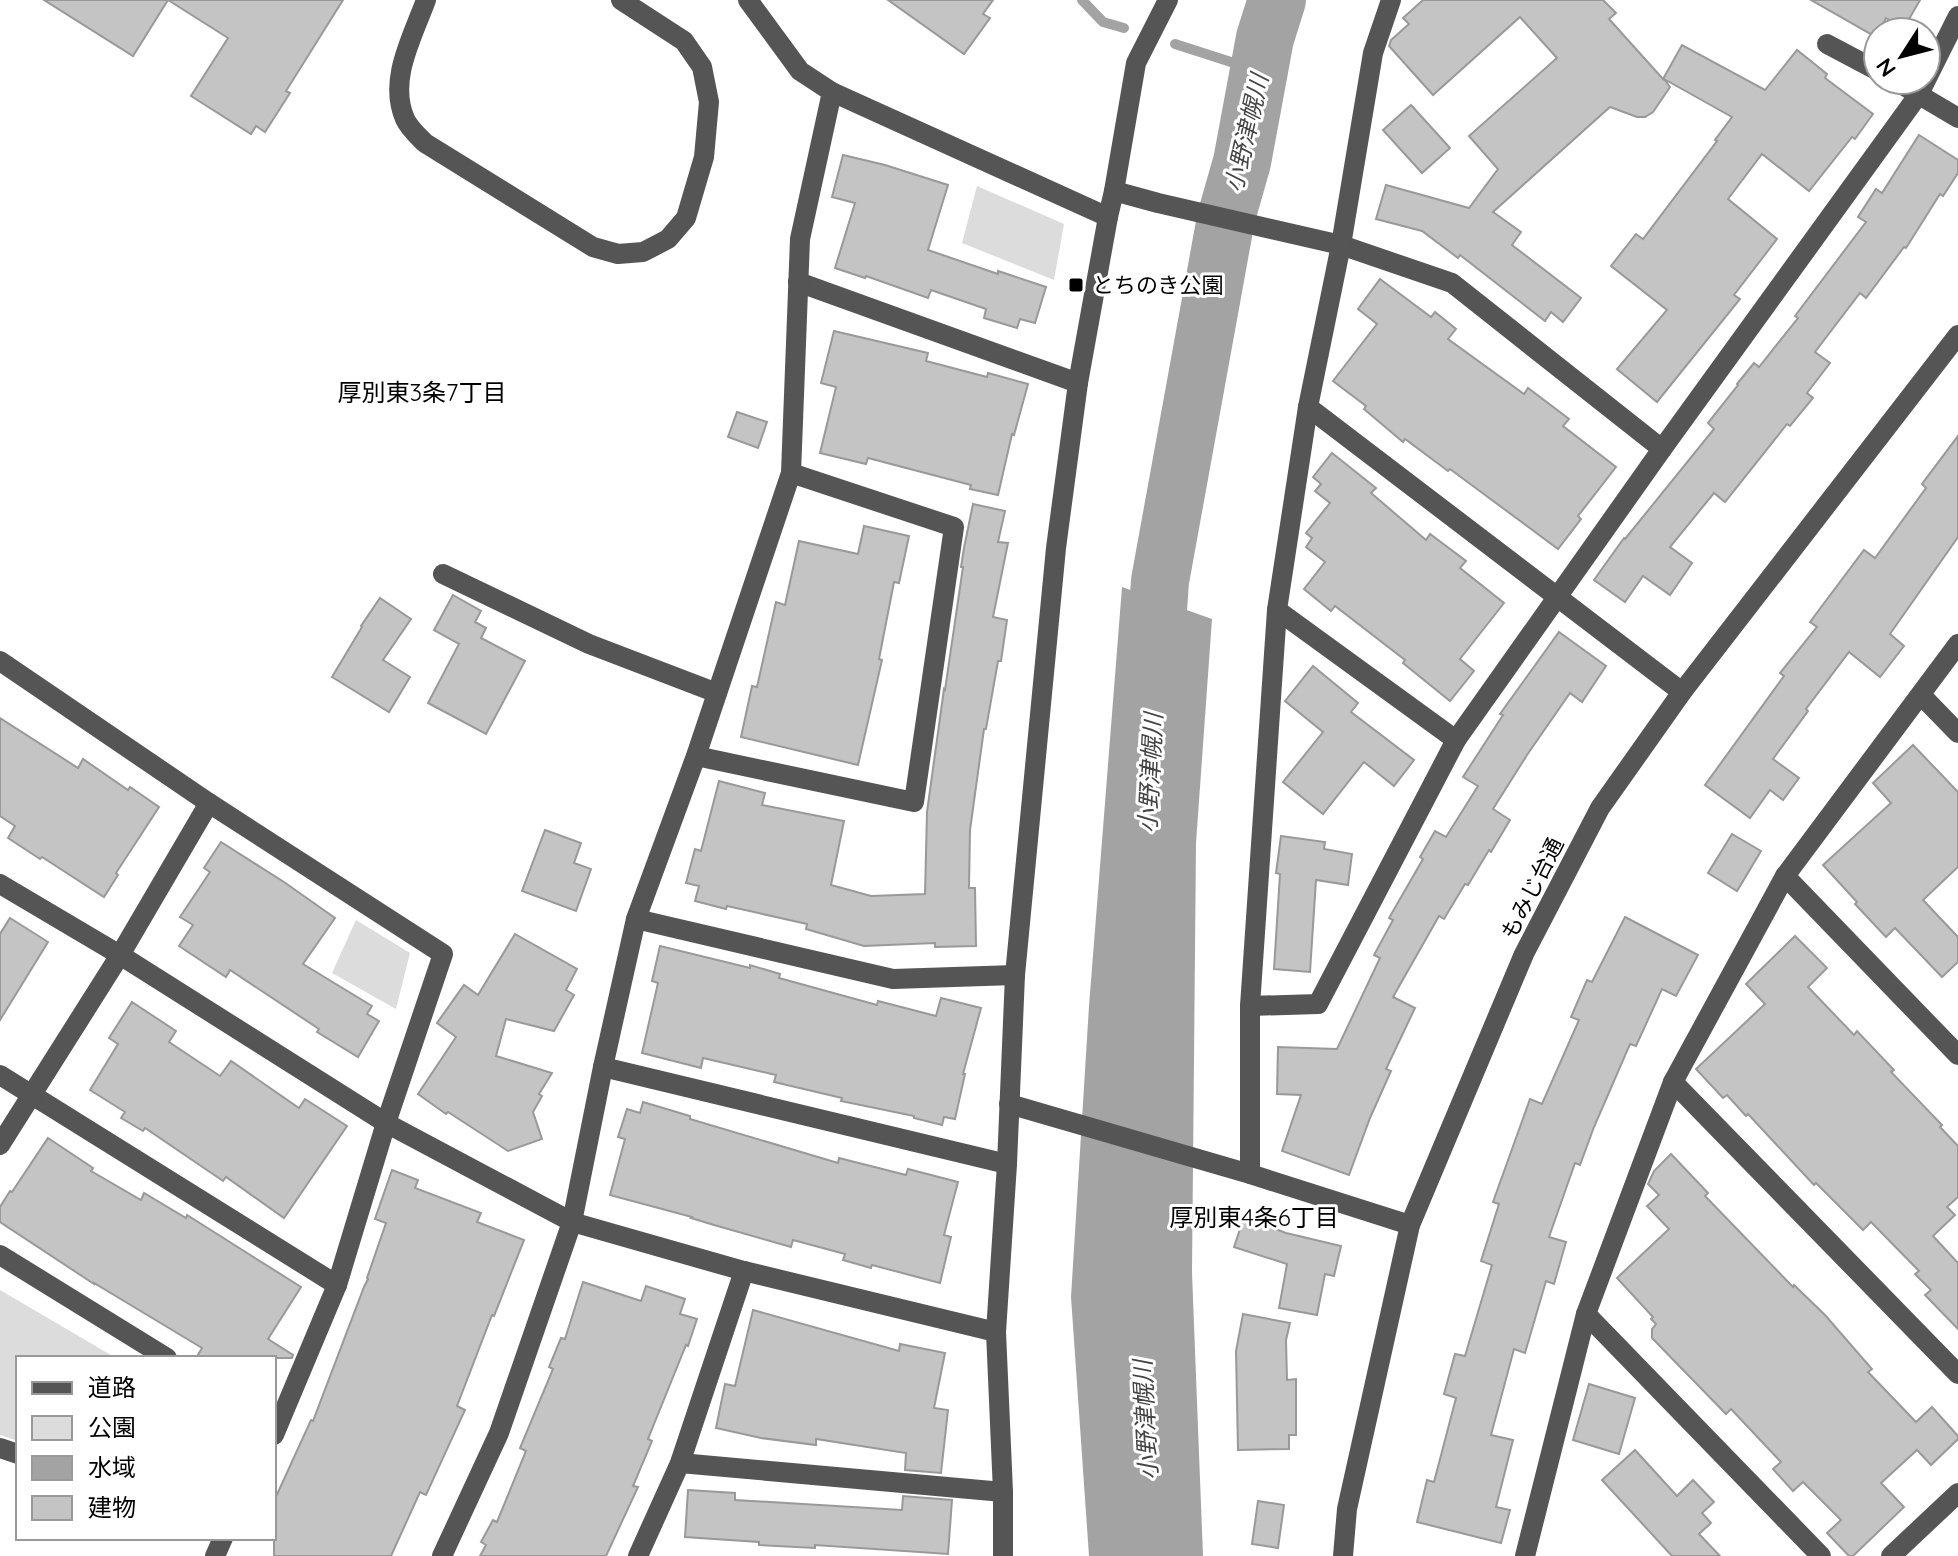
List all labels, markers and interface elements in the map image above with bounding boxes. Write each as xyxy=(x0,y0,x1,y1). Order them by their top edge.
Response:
north arrow xyxy=(1862,16,1942,96)
text: N xyxy=(1870,53,1902,83)
water label: 小野津幌川 xyxy=(1218,68,1275,195)
place label: とちのき公園 xyxy=(1092,271,1223,299)
marker: とちのき公園 xyxy=(1067,276,1085,294)
district label: 厚別東3条7丁目 xyxy=(338,377,506,407)
water label: 小野津幌川 xyxy=(1132,709,1168,834)
street label: もみじ台通 xyxy=(1495,833,1569,943)
district label: 厚別東4条6丁目 xyxy=(1169,1202,1339,1232)
legend xyxy=(16,1356,276,1540)
water label: 小野津幌川 xyxy=(1127,1356,1163,1481)
text: 道路 xyxy=(88,1372,136,1402)
text: 公園 xyxy=(88,1412,136,1442)
text: 水域 xyxy=(88,1452,136,1482)
text: 建物 xyxy=(88,1492,136,1522)

